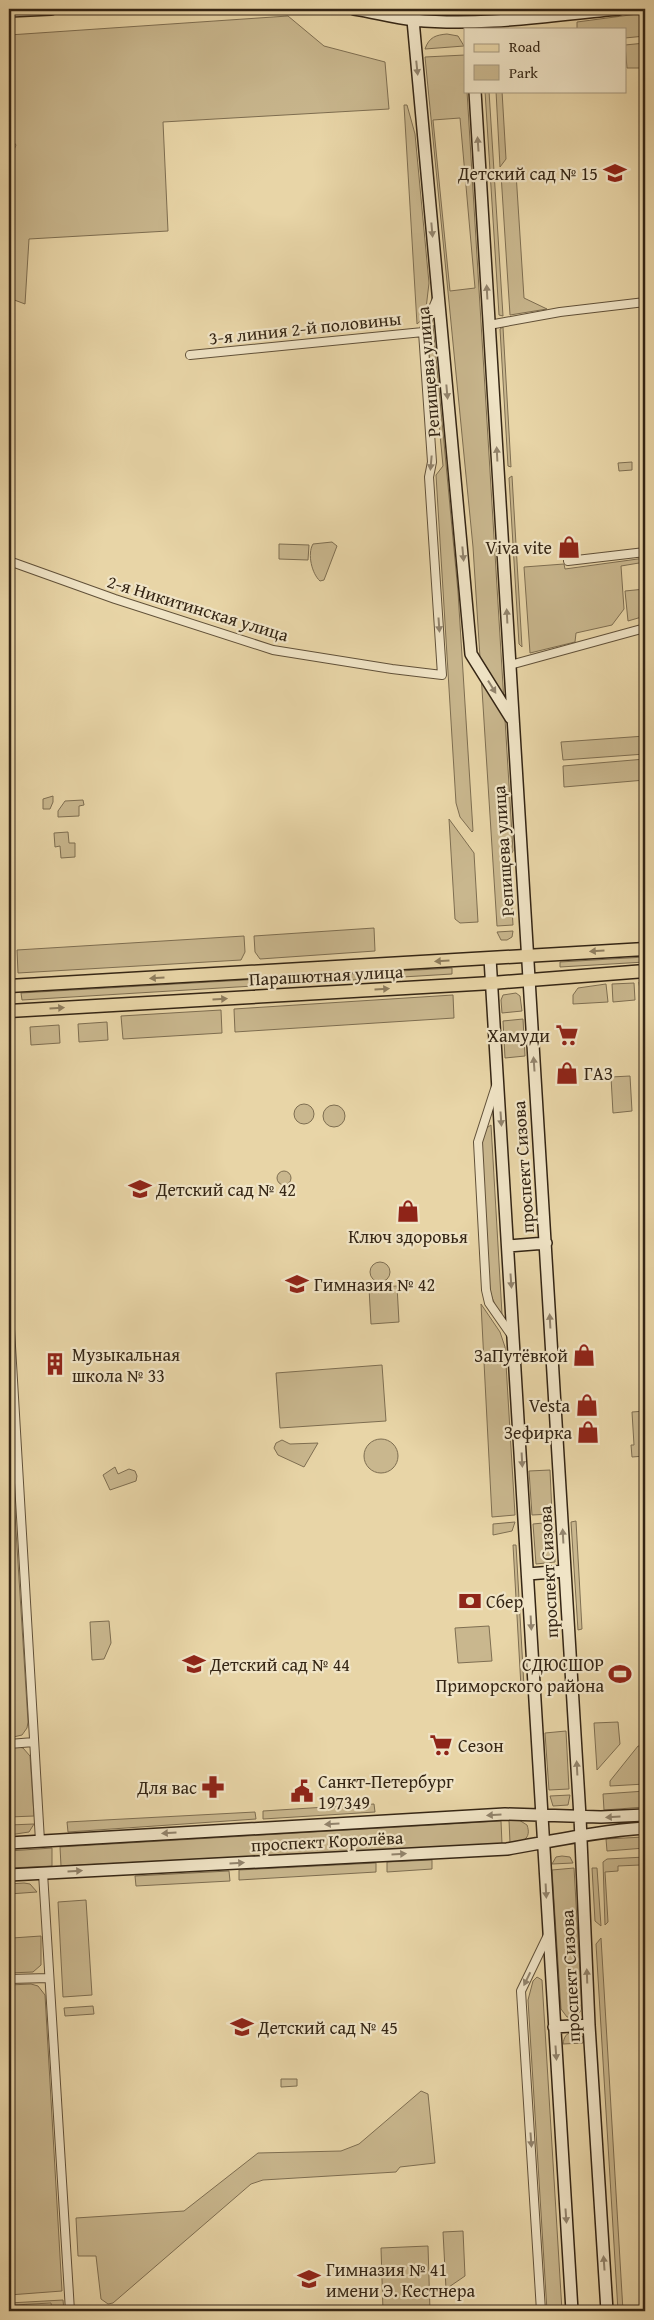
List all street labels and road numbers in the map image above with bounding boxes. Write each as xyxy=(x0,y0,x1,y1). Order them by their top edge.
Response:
street label: 3-я линия 2-й половины xyxy=(208,304,403,352)
street label: Репищева улица xyxy=(409,305,447,439)
street label: 2-я Никитинская улица xyxy=(104,568,292,649)
street label: Репищева улица xyxy=(485,784,521,917)
street label: Парашютная улица xyxy=(248,957,404,993)
street label: проспект Сизова xyxy=(505,1100,541,1234)
street label: проспект Сизова xyxy=(531,1505,565,1639)
street label: проспект Королёва xyxy=(250,1824,404,1858)
street label: проспект Сизова xyxy=(553,1909,587,2043)

